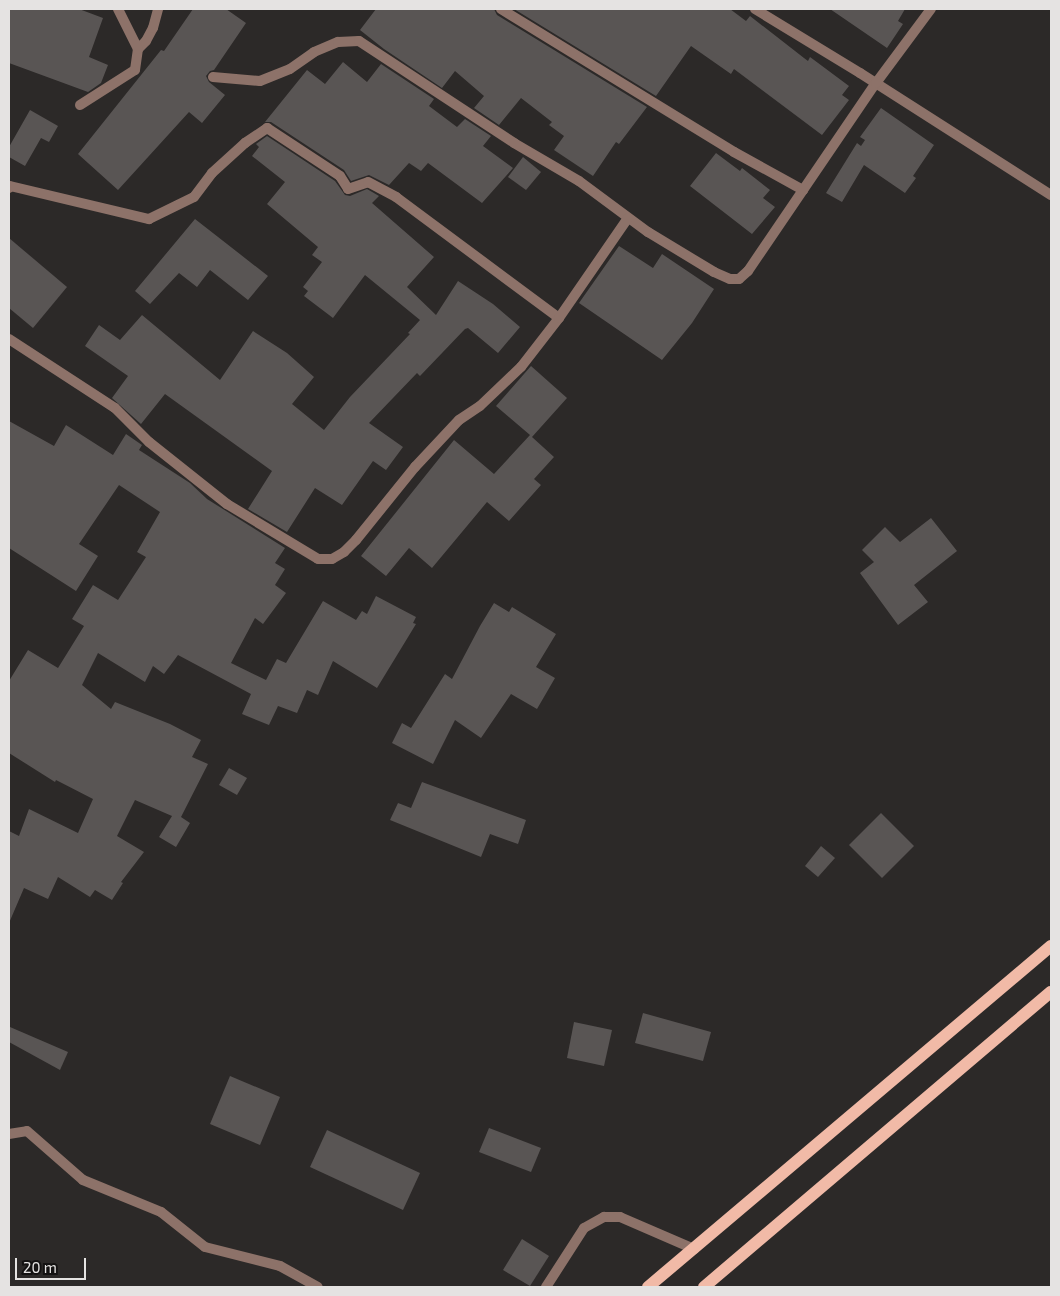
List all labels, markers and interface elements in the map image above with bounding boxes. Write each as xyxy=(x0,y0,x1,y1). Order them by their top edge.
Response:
scale bar xyxy=(18,1248,89,1280)
text: 20 m xyxy=(23,1258,57,1276)

